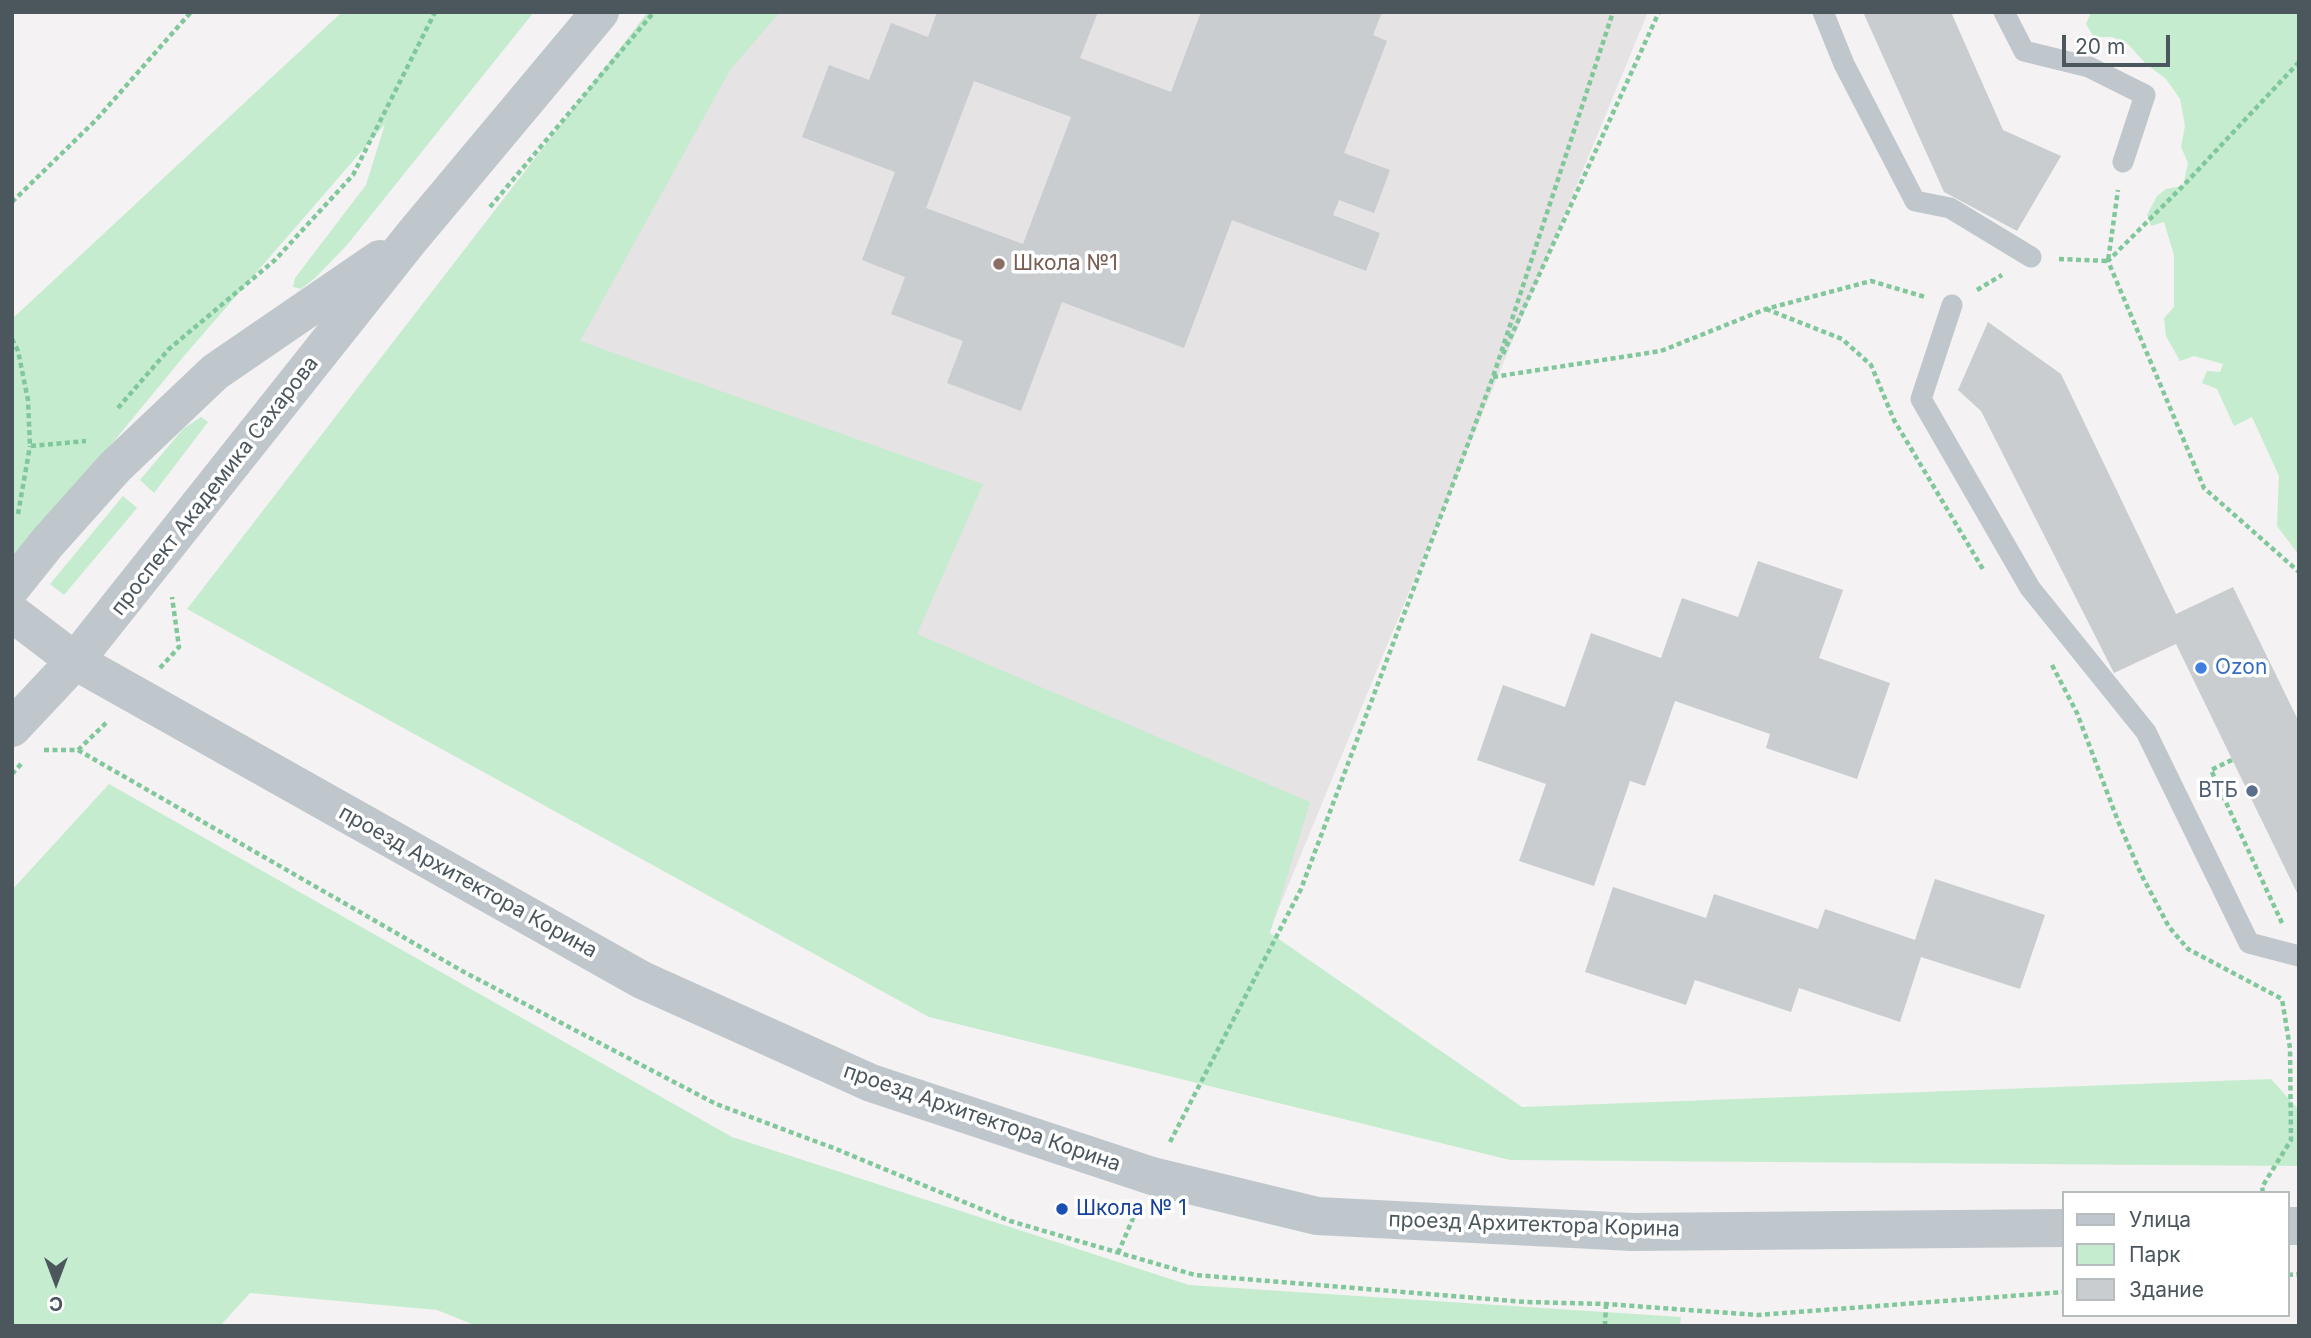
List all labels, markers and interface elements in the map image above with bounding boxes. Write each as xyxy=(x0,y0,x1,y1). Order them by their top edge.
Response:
scale bar xyxy=(2066,21,2174,65)
text: 20 m xyxy=(2075,34,2125,59)
place label: Школа №1 xyxy=(1013,251,1118,277)
marker: Школа №1 xyxy=(991,256,1007,272)
street label: проспект Академика Сахарова xyxy=(106,351,324,621)
place label: Ozon xyxy=(2215,655,2267,681)
marker: Ozon xyxy=(2193,660,2209,676)
place label: ВТБ xyxy=(2198,778,2238,804)
marker: ВТБ xyxy=(2244,783,2260,799)
street label: проезд Архитектора Корина xyxy=(334,800,602,964)
street label: проезд Архитектора Корина xyxy=(840,1059,1124,1177)
legend xyxy=(2062,1191,2290,1317)
place label: Школа № 1 xyxy=(1076,1196,1187,1222)
marker: Школа № 1 xyxy=(1054,1201,1070,1217)
street label: проезд Архитектора Корина xyxy=(1388,1207,1680,1243)
text: Улица xyxy=(2129,1207,2191,1232)
text: Парк xyxy=(2129,1242,2181,1267)
north arrow xyxy=(21,1247,91,1317)
text: Здание xyxy=(2129,1277,2204,1302)
text: С xyxy=(49,1292,63,1315)

